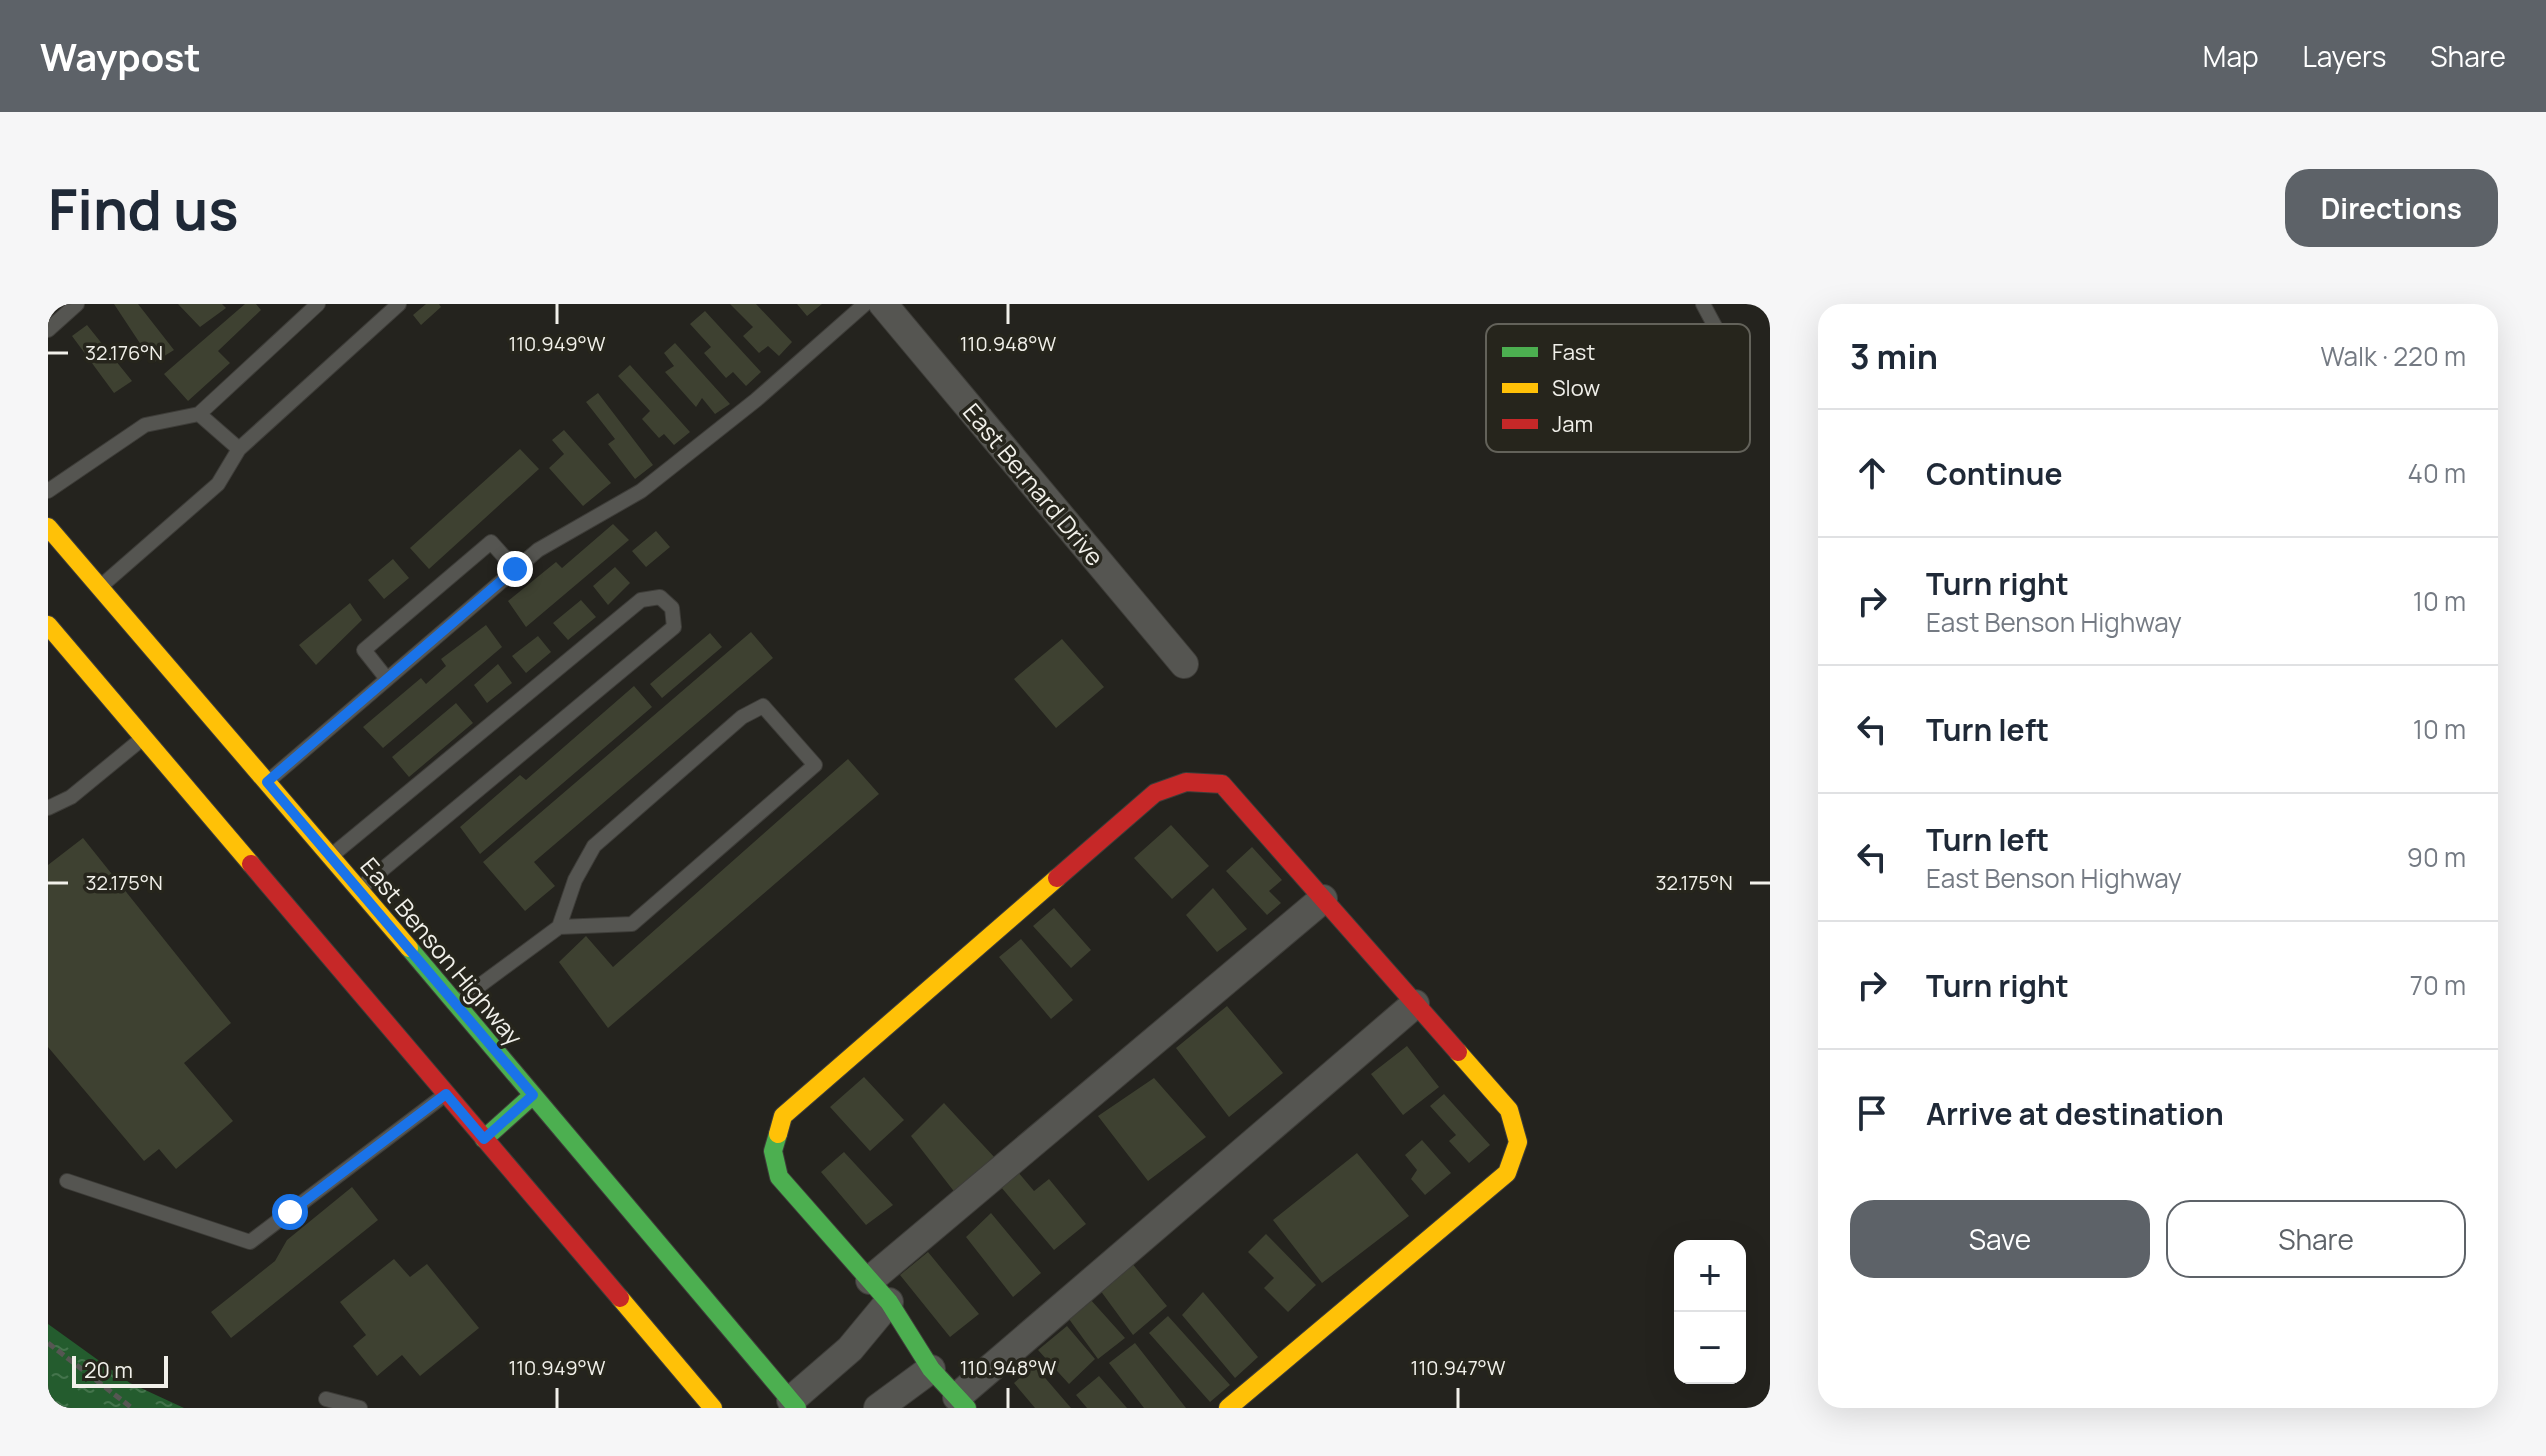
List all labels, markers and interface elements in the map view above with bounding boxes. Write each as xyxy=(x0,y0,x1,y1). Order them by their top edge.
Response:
text: Waypost xyxy=(40,30,201,82)
text: Map xyxy=(2203,37,2259,75)
text: Layers xyxy=(2303,37,2386,75)
text: Share xyxy=(2430,37,2506,75)
button: Directions xyxy=(2285,169,2498,247)
text: Find us xyxy=(48,170,239,247)
legend xyxy=(1486,324,1750,452)
text: 110.949°W xyxy=(509,330,606,357)
text: 110.948°W xyxy=(960,330,1056,357)
text: 3 min xyxy=(1850,333,1938,379)
text: Fast xyxy=(1552,337,1595,367)
text: Walk · 220 m xyxy=(2320,338,2466,374)
text: 32.176°N xyxy=(85,339,163,366)
text: Slow xyxy=(1552,373,1600,403)
street label: East Bernard Drive xyxy=(956,396,1112,572)
text: Jam xyxy=(1552,409,1593,439)
icon: ahead xyxy=(1850,451,1894,495)
text: Continue xyxy=(1926,453,2062,494)
text: 40 m xyxy=(2408,455,2466,491)
route end xyxy=(497,551,533,587)
text: Turn right xyxy=(1926,563,2069,604)
icon: right xyxy=(1850,579,1894,623)
text: 10 m xyxy=(2413,583,2466,619)
text: East Benson Highway xyxy=(1926,604,2182,640)
icon: left xyxy=(1850,707,1894,751)
text: Turn left xyxy=(1926,709,2049,750)
text: 10 m xyxy=(2413,711,2466,747)
text: Turn left xyxy=(1926,819,2049,860)
icon: left xyxy=(1850,835,1894,879)
text: 90 m xyxy=(2407,839,2466,875)
street label: East Benson Highway xyxy=(354,850,531,1052)
text: East Benson Highway xyxy=(1926,860,2182,896)
text: 32.175°N xyxy=(85,869,163,896)
text: 32.175°N xyxy=(1655,869,1733,896)
icon: right xyxy=(1850,963,1894,1007)
text: Turn right xyxy=(1926,965,2069,1006)
text: 70 m xyxy=(2410,967,2466,1003)
icon: arrive xyxy=(1850,1091,1894,1135)
text: Arrive at destination xyxy=(1926,1093,2224,1134)
route start xyxy=(272,1194,308,1230)
button: Save xyxy=(1850,1200,2150,1278)
button: Share xyxy=(2166,1200,2466,1278)
map controls xyxy=(1674,1240,1746,1384)
button: + xyxy=(1674,1240,1746,1312)
button: − xyxy=(1674,1312,1746,1384)
scale bar xyxy=(72,1352,168,1388)
text: 110.949°W xyxy=(509,1354,606,1381)
text: 110.948°W xyxy=(960,1354,1056,1381)
text: 110.947°W xyxy=(1411,1354,1506,1381)
text: 20 m xyxy=(84,1355,133,1385)

